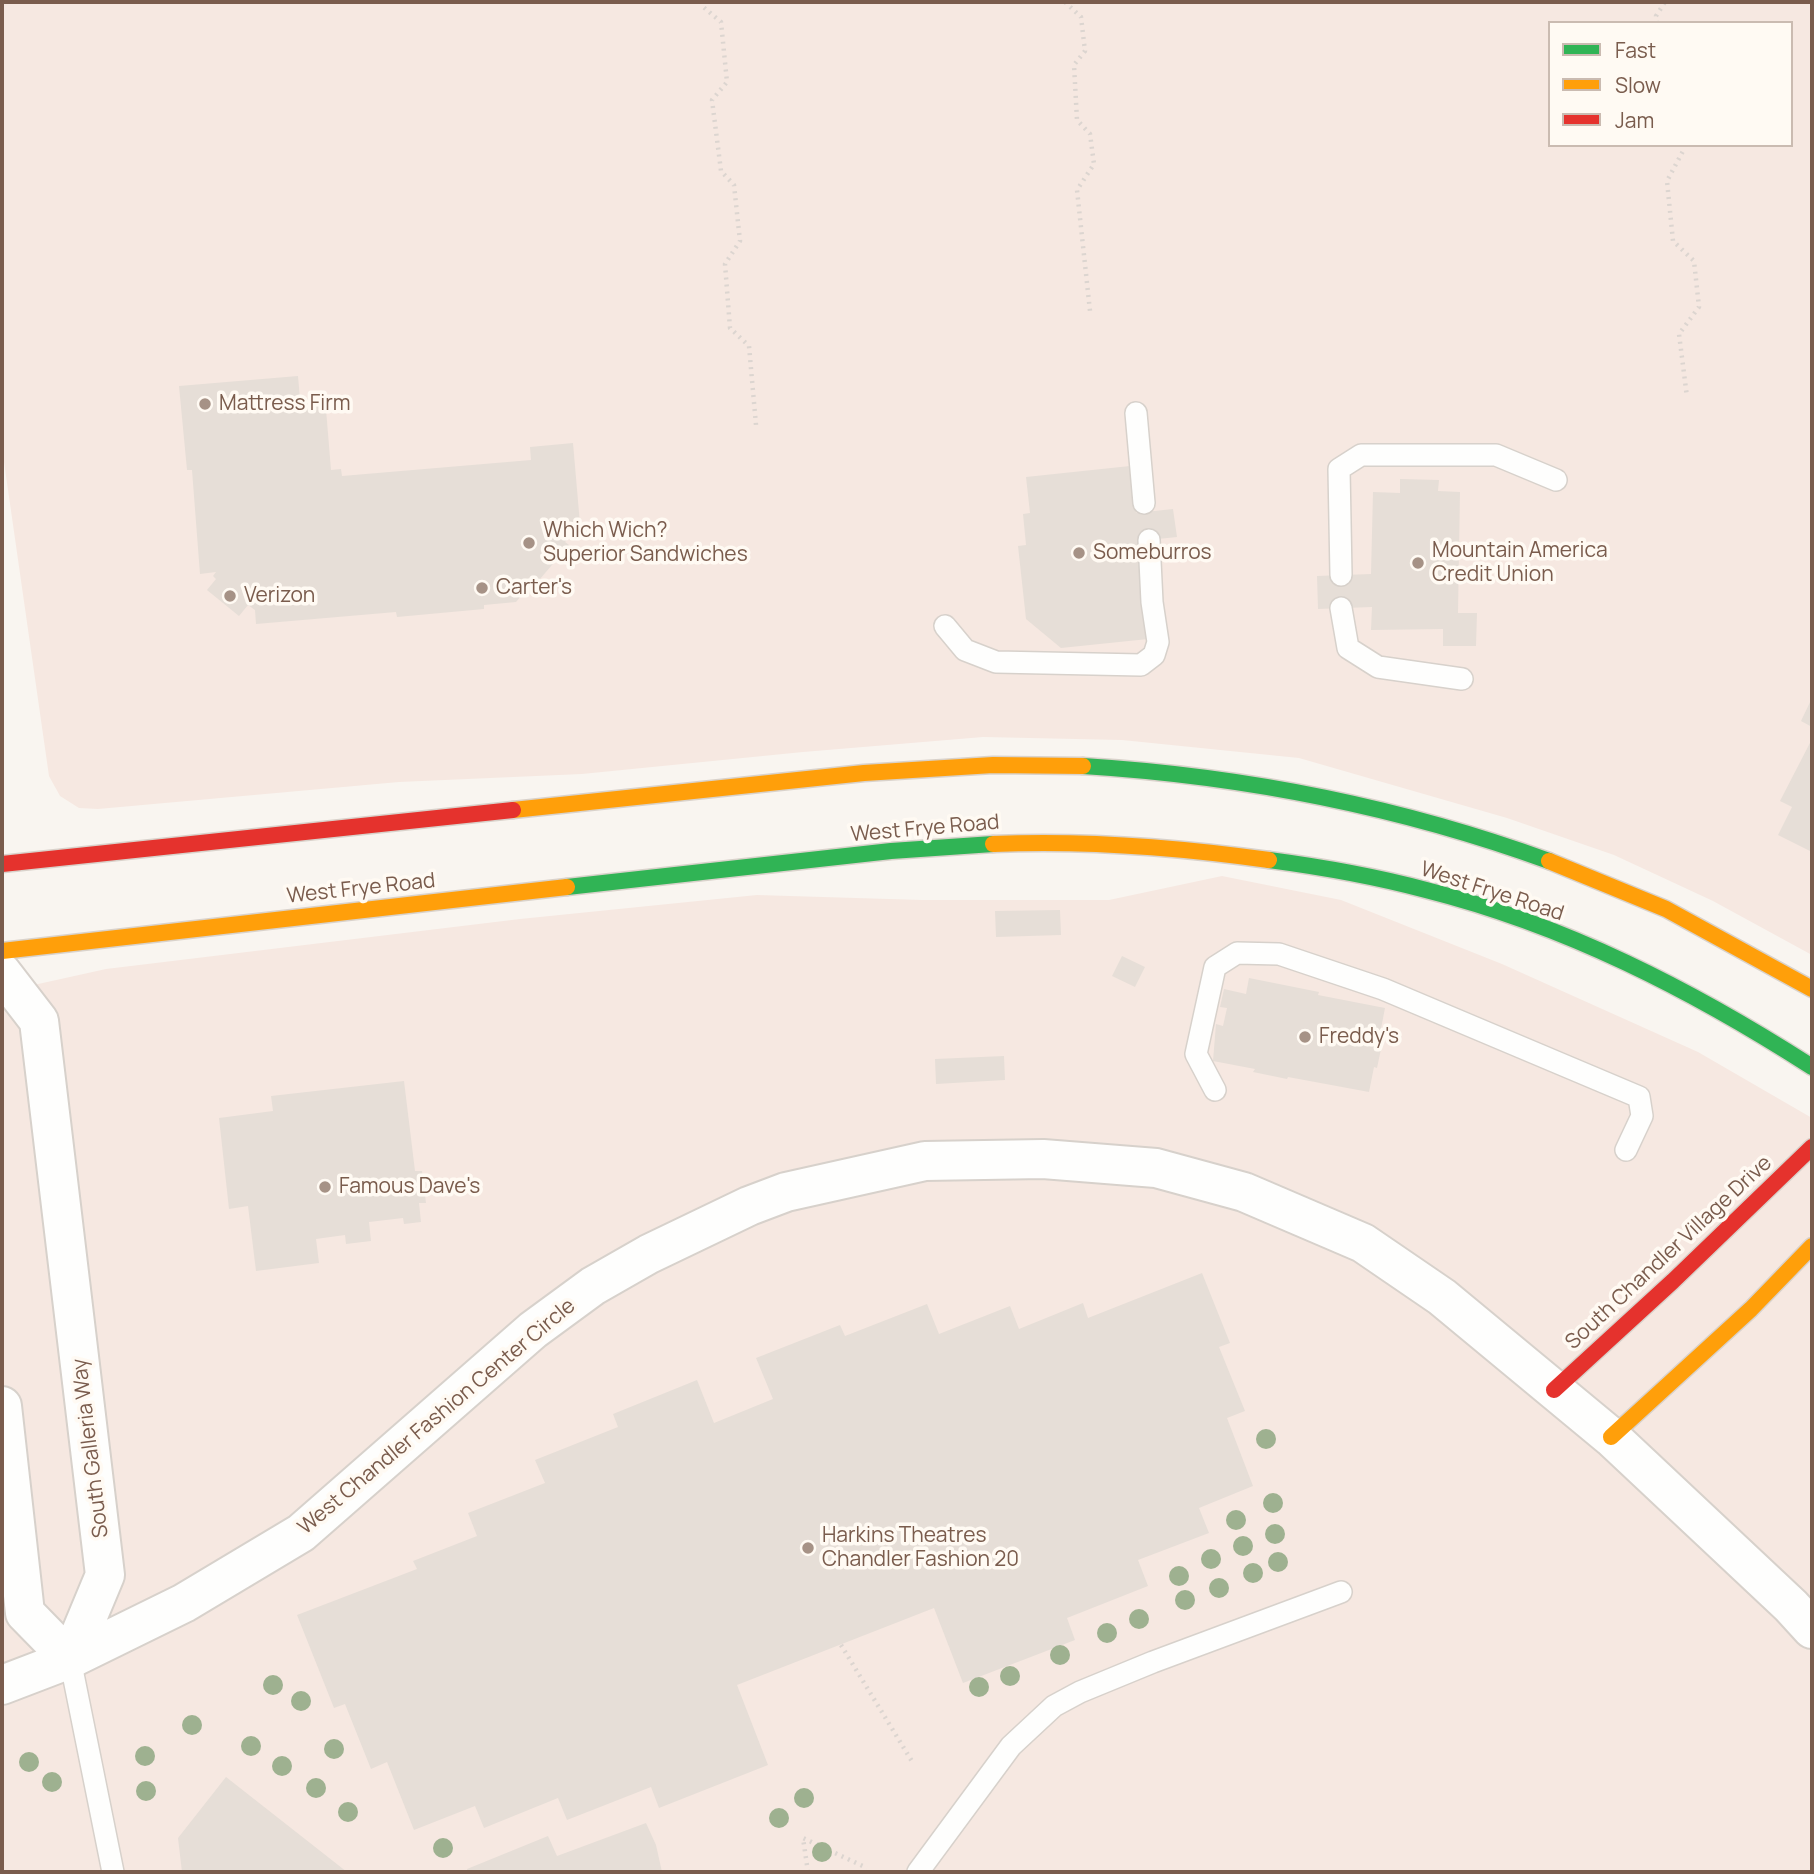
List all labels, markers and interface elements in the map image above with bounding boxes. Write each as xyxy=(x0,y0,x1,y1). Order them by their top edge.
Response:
legend xyxy=(1548,21,1793,147)
text: Fast xyxy=(1615,36,1656,64)
text: Slow xyxy=(1615,71,1661,99)
text: Jam xyxy=(1615,106,1654,134)
place label: Mattress Firm xyxy=(219,391,351,417)
marker: Mattress Firm xyxy=(197,396,213,412)
place label: Which Wich? Superior Sandwiches xyxy=(543,518,748,568)
marker: Which Wich? Superior Sandwiches xyxy=(521,535,537,551)
place label: Mountain America Credit Union xyxy=(1432,538,1608,588)
place label: Someburros xyxy=(1093,540,1212,566)
marker: Someburros xyxy=(1071,545,1087,561)
marker: Mountain America Credit Union xyxy=(1410,555,1426,571)
place label: Carter's xyxy=(496,575,572,601)
marker: Carter's xyxy=(474,580,490,596)
place label: Verizon xyxy=(244,583,315,609)
marker: Verizon xyxy=(222,588,238,604)
street label: West Frye Road xyxy=(850,810,1000,848)
street label: West Frye Road xyxy=(1417,857,1567,927)
street label: West Frye Road xyxy=(285,869,437,909)
place label: Freddy's xyxy=(1319,1024,1399,1050)
marker: Freddy's xyxy=(1297,1029,1313,1045)
street label: South Chandler Village Drive xyxy=(1561,1151,1777,1355)
place label: Famous Dave's xyxy=(339,1174,480,1200)
marker: Famous Dave's xyxy=(317,1179,333,1195)
street label: West Chandler Fashion Center Circle xyxy=(293,1294,581,1540)
street label: South Galleria Way xyxy=(67,1357,115,1539)
place label: Harkins Theatres Chandler Fashion 20 xyxy=(822,1523,1019,1573)
marker: Harkins Theatres Chandler Fashion 20 xyxy=(800,1540,816,1556)

